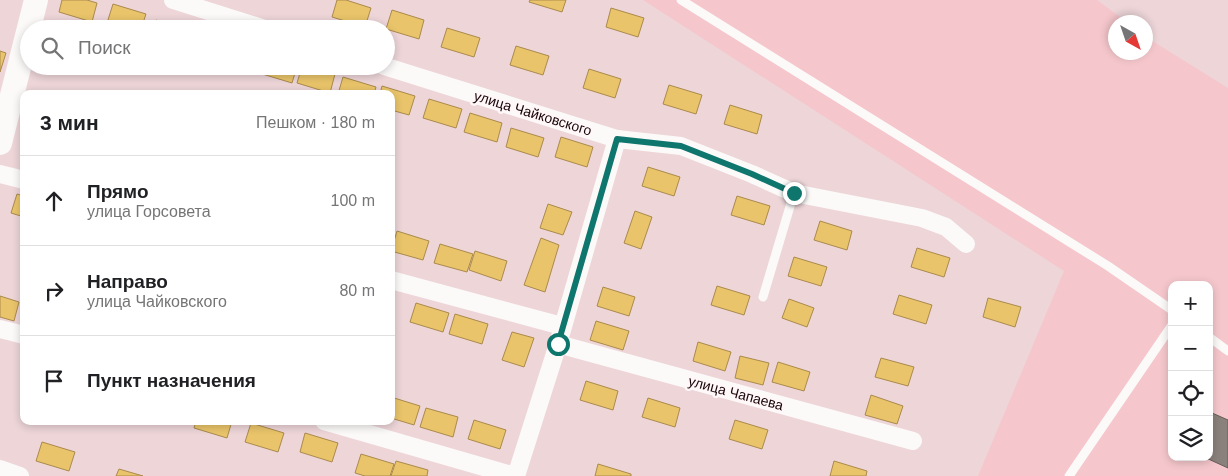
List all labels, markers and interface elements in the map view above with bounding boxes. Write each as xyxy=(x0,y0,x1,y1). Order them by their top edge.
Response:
north arrow xyxy=(1108,15,1153,60)
search box xyxy=(20,20,395,75)
icon: search xyxy=(38,34,66,62)
text: Поиск xyxy=(78,37,131,58)
street label: улица Чайковского xyxy=(472,87,594,139)
text: 3 мин xyxy=(40,111,99,134)
text: Пешком · 180 m xyxy=(256,114,375,131)
text: Прямо xyxy=(87,181,149,202)
route end xyxy=(783,182,806,205)
icon: ahead xyxy=(40,187,68,215)
text: 100 m xyxy=(331,192,375,209)
text: улица Горсовета xyxy=(87,203,211,220)
text: Направо xyxy=(87,271,168,292)
icon: right xyxy=(40,277,68,305)
map controls xyxy=(1168,281,1213,461)
button: + xyxy=(1168,281,1213,326)
text: 80 m xyxy=(339,282,375,299)
text: улица Чайковского xyxy=(87,293,227,310)
button: − xyxy=(1168,326,1213,371)
route start xyxy=(547,333,570,356)
icon: arrive xyxy=(40,367,68,395)
text: Пункт назначения xyxy=(87,370,256,391)
button: locate xyxy=(1168,371,1213,416)
street label: улица Чапаева xyxy=(687,373,785,413)
button: layers xyxy=(1168,416,1213,461)

